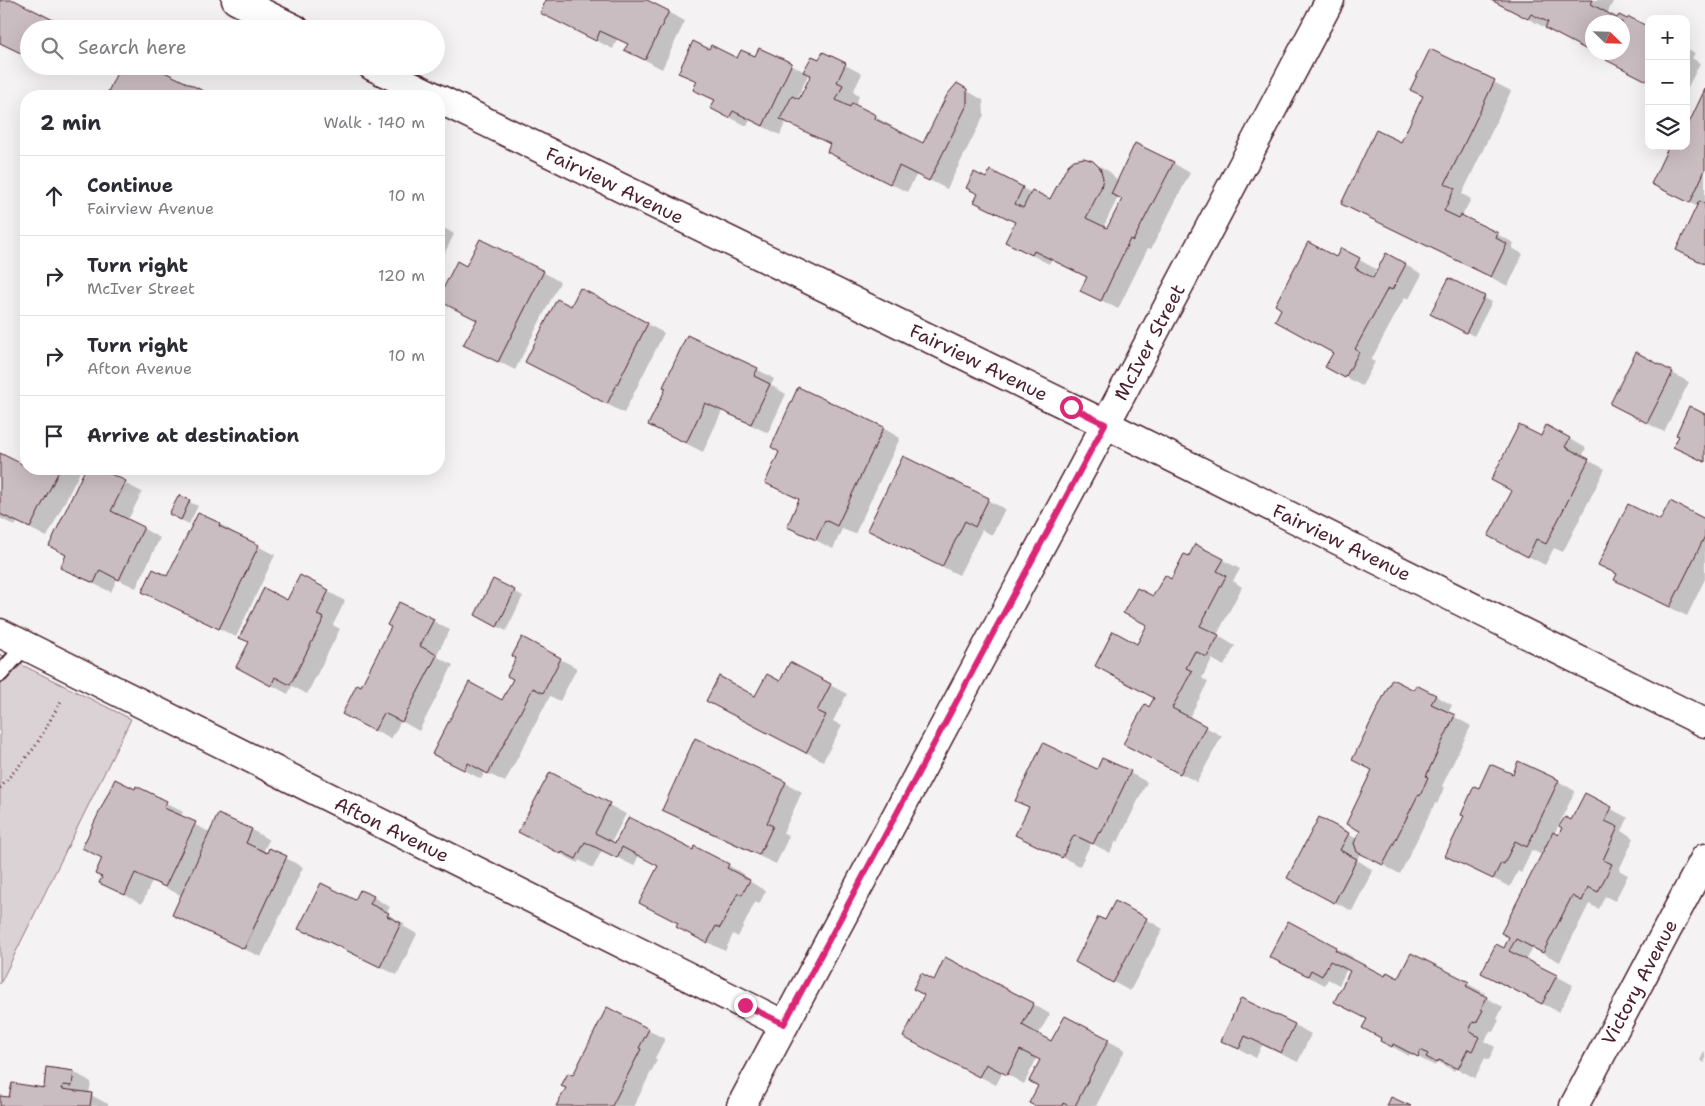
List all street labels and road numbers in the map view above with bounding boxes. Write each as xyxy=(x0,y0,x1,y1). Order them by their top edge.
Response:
street label: Fairview Avenue xyxy=(541,141,688,230)
street label: McIver Street xyxy=(1108,280,1191,405)
street label: Fairview Avenue xyxy=(905,318,1052,407)
street label: Fairview Avenue xyxy=(1268,498,1415,587)
street label: Afton Avenue xyxy=(330,791,453,868)
street label: Victory Avenue xyxy=(1596,915,1683,1049)

